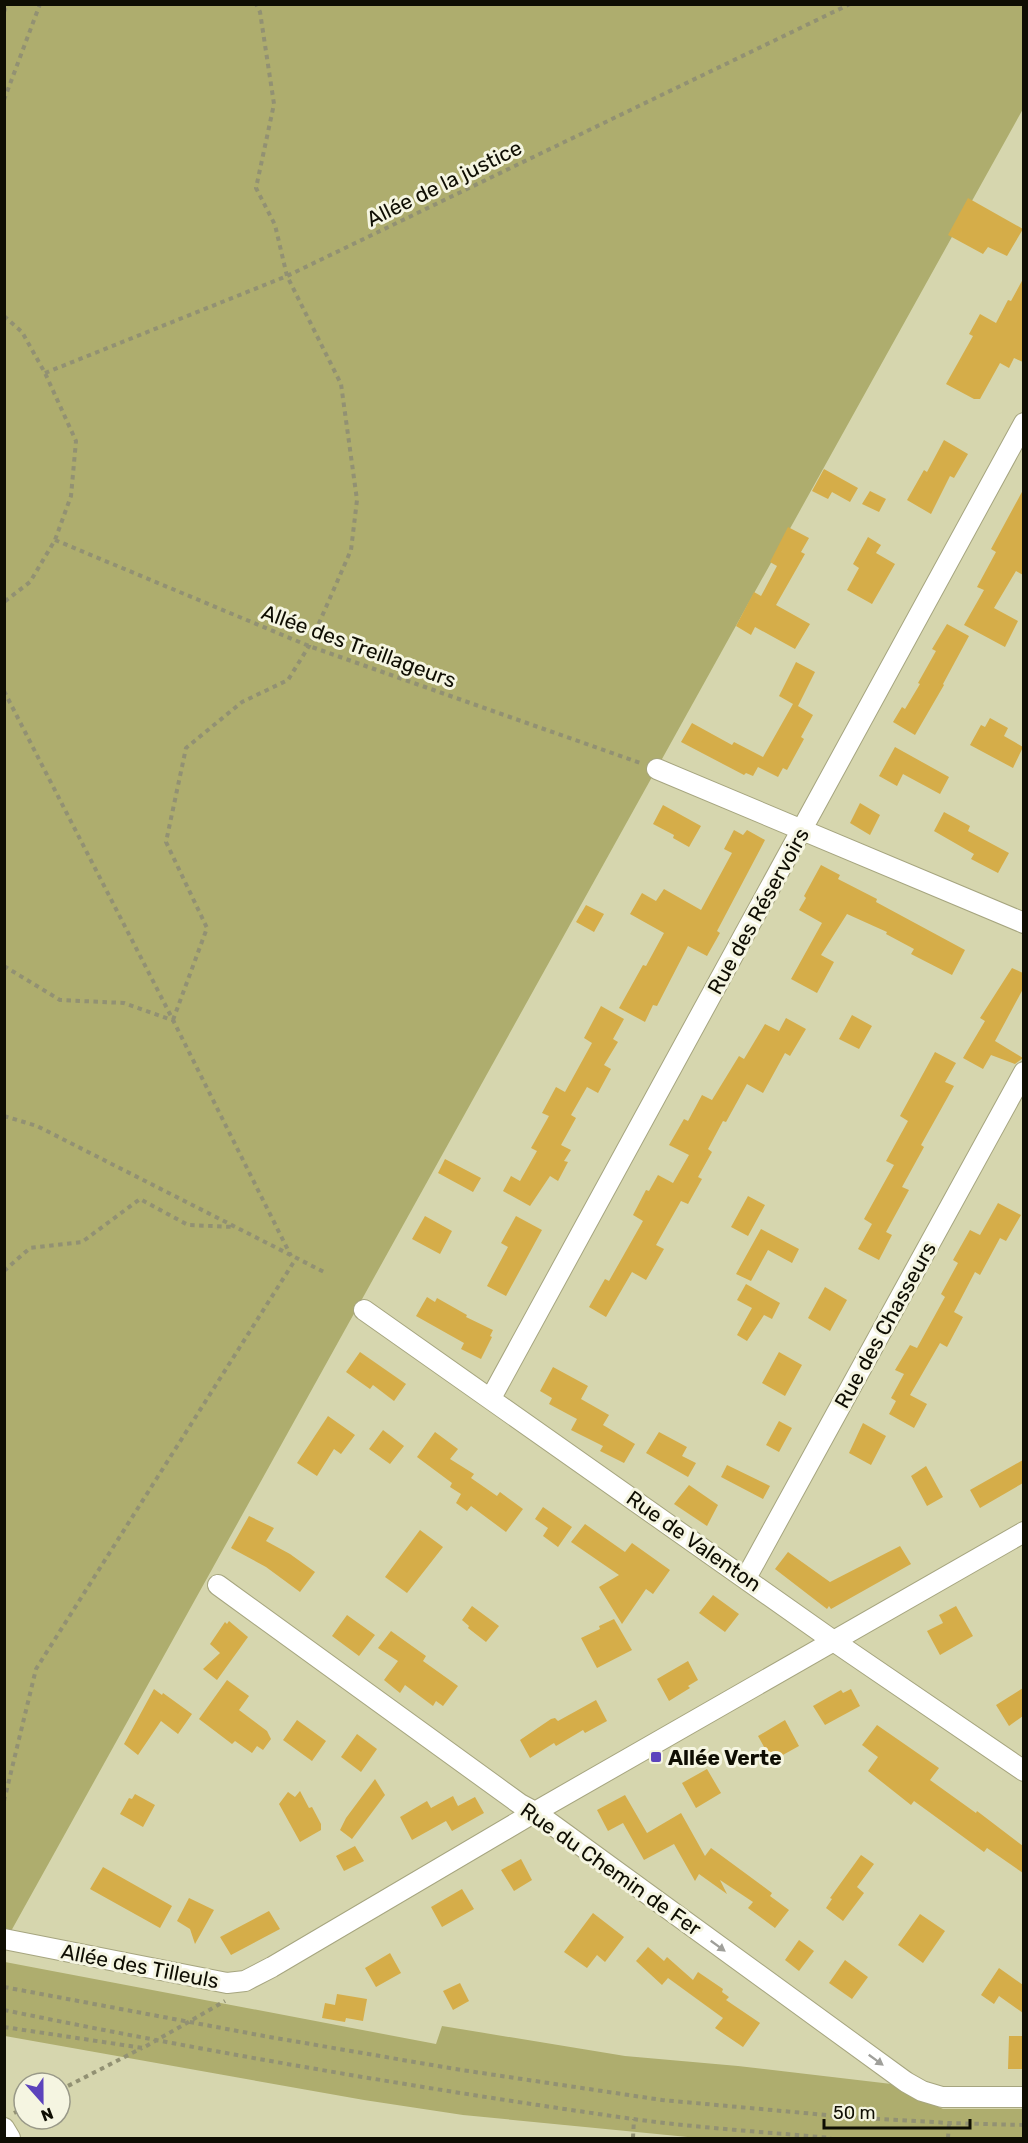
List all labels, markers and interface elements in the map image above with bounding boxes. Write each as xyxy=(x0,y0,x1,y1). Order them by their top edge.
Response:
street label: Allée de la justice xyxy=(362,135,526,231)
street label: Allée des Treillageurs xyxy=(258,599,460,693)
street label: Rue des Réservoirs xyxy=(702,823,814,999)
street label: Rue des Chasseurs xyxy=(829,1237,941,1413)
street label: Rue de Valenton xyxy=(622,1485,766,1597)
place label: Allée Verte xyxy=(668,1745,782,1770)
marker: Allée Verte xyxy=(649,1750,663,1764)
street label: Rue du Chemin de Fer xyxy=(516,1797,706,1941)
street label: Allée des Tilleuls xyxy=(59,1938,221,1994)
one-way arrow xyxy=(711,1939,726,1951)
one-way arrow xyxy=(868,2054,884,2066)
north arrow xyxy=(12,2071,72,2131)
scale bar xyxy=(824,2092,970,2130)
text: 50 m xyxy=(833,2102,876,2124)
text: N xyxy=(38,2104,56,2125)

